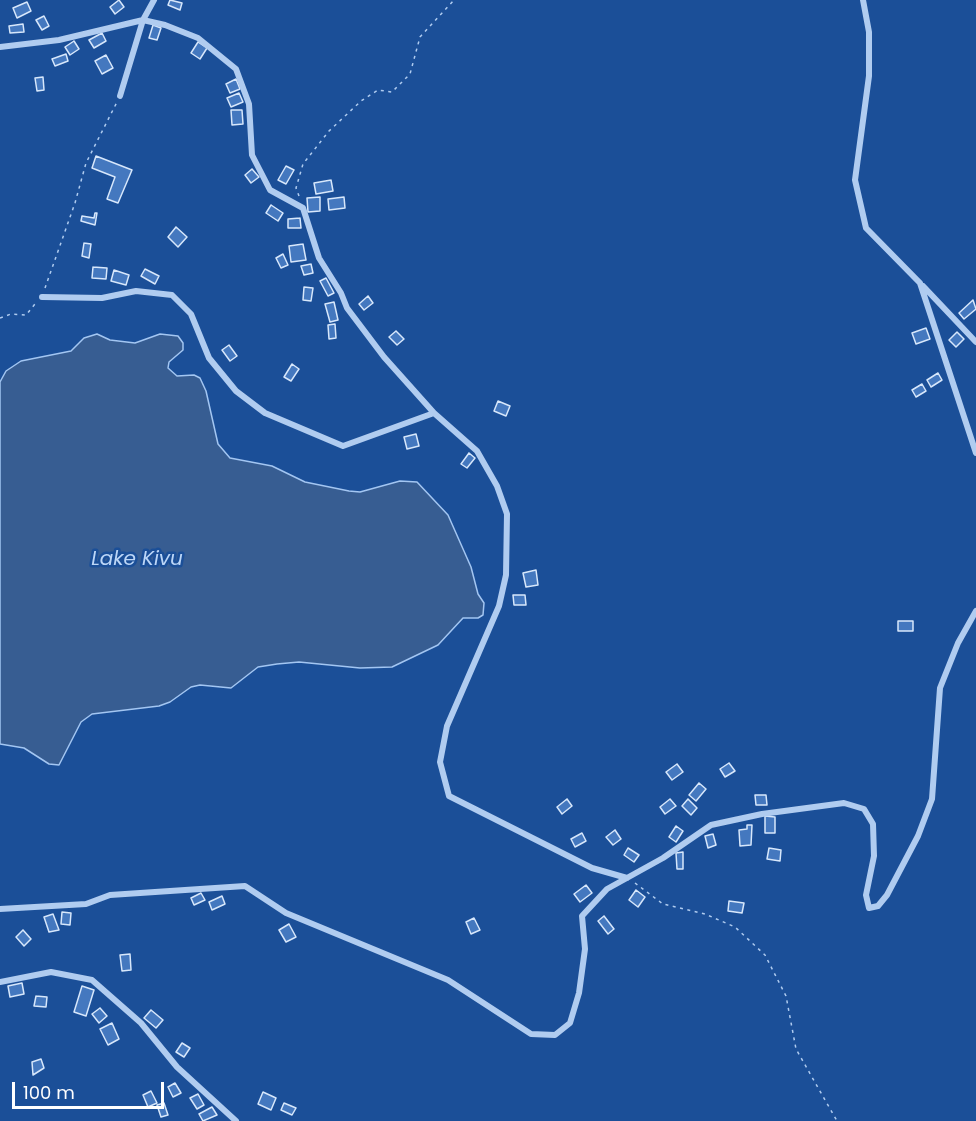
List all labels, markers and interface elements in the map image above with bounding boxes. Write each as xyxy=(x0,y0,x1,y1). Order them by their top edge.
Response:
water label: Lake Kivu xyxy=(91,548,183,572)
scale bar xyxy=(15,1070,166,1108)
text: 100 m xyxy=(23,1080,75,1105)

